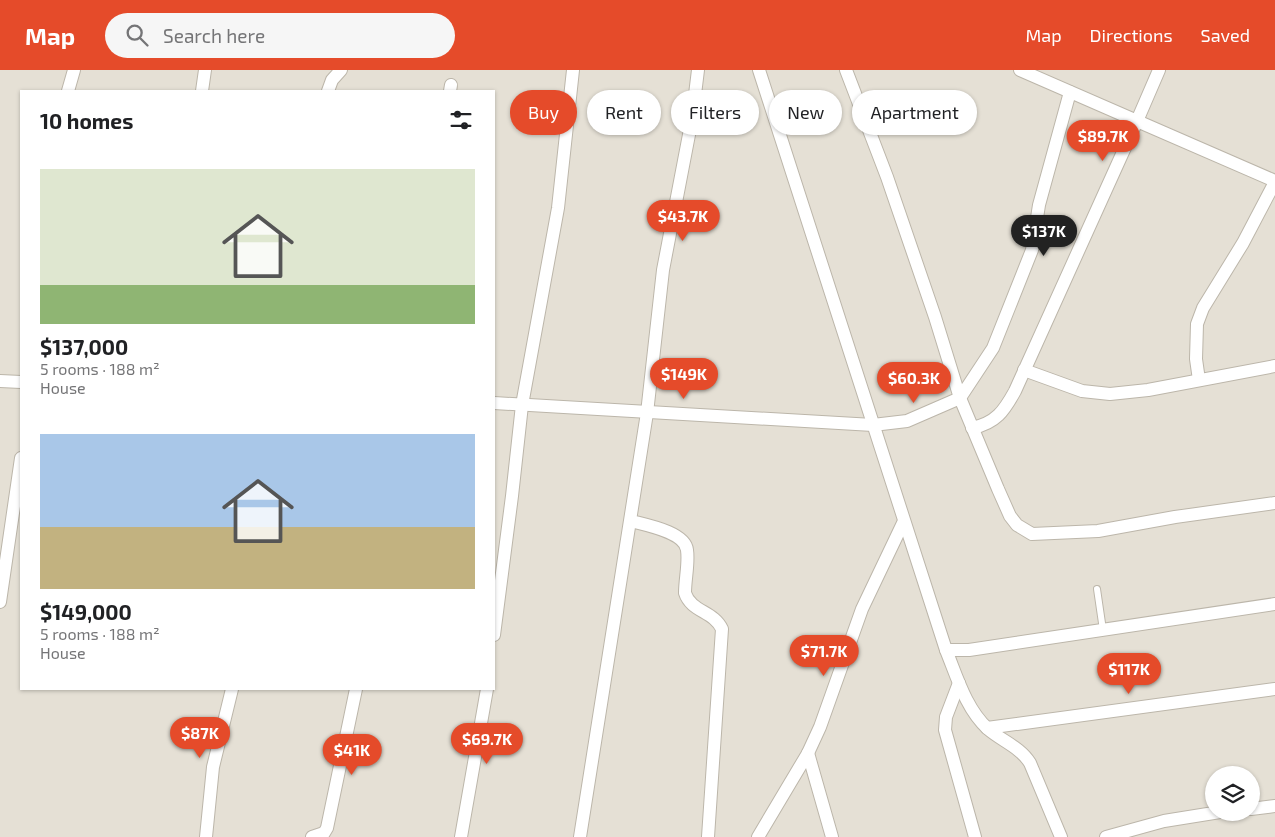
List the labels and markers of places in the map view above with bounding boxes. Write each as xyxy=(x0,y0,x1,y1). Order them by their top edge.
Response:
pin: $89.7K xyxy=(1062,119,1144,162)
pin: $43.7K xyxy=(642,200,724,242)
pin: $137K xyxy=(1009,214,1079,257)
pin: $149K xyxy=(649,358,719,400)
pin: $60.3K xyxy=(873,362,955,404)
pin: $71.7K xyxy=(783,634,865,677)
pin: $117K xyxy=(1094,652,1164,695)
pin: $87K xyxy=(170,716,230,759)
pin: $69.7K xyxy=(446,722,528,765)
pin: $41K xyxy=(322,734,382,776)

